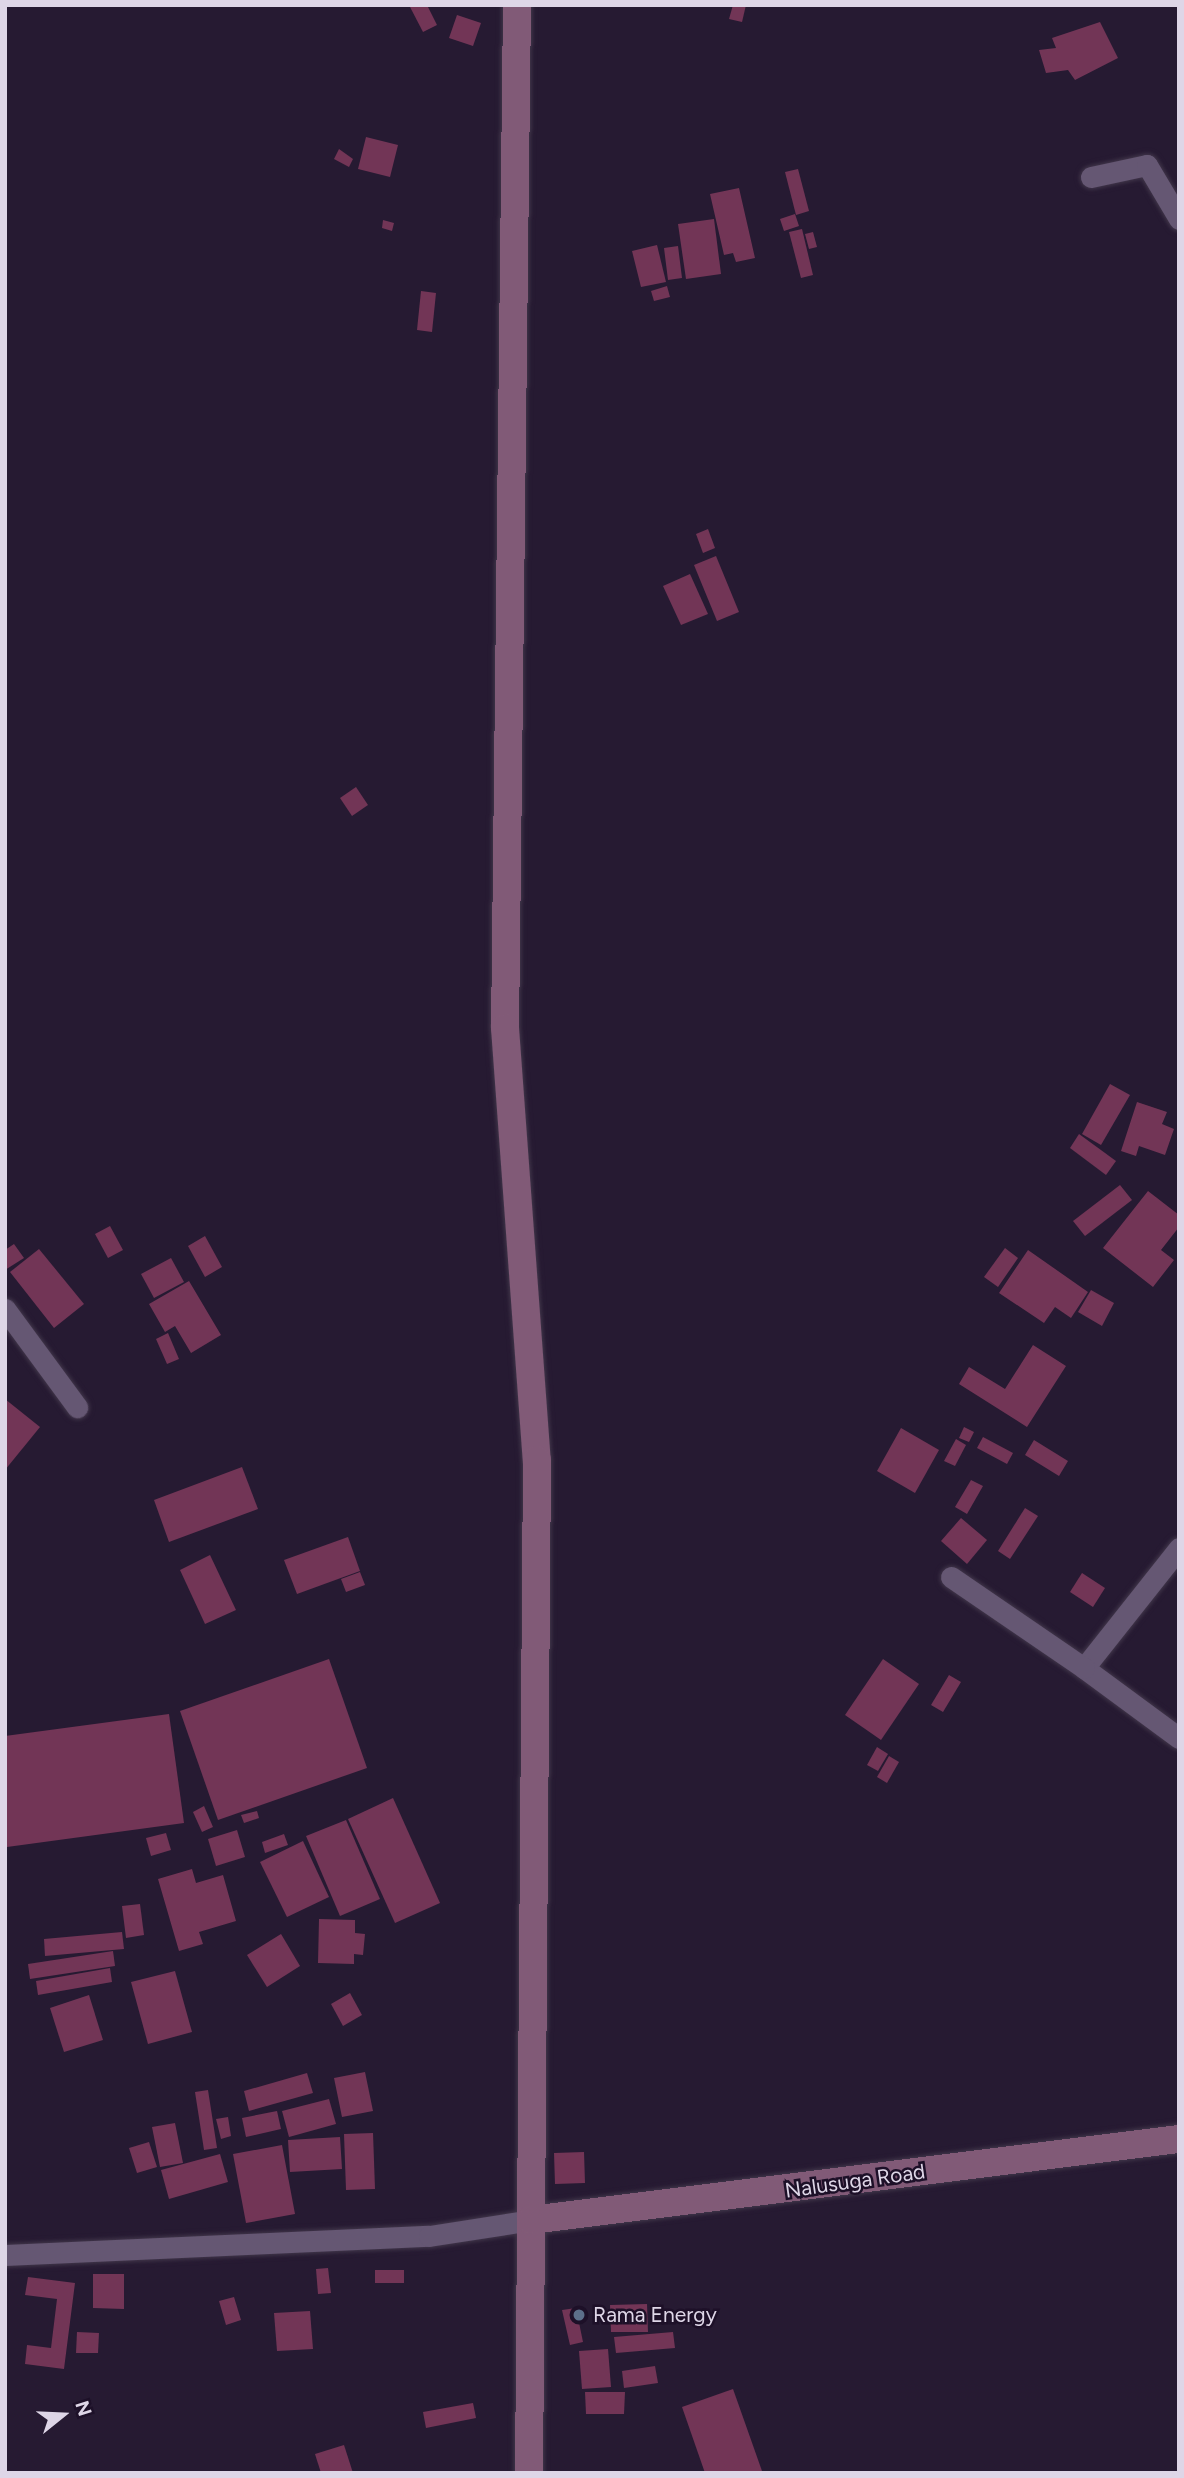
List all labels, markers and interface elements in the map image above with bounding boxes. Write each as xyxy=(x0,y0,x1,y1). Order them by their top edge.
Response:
street label: Nalusuga Road xyxy=(783,2159,927,2203)
place label: Rama Energy xyxy=(593,2302,717,2328)
marker: Rama Energy xyxy=(571,2307,587,2323)
north arrow xyxy=(28,2380,98,2450)
text: N xyxy=(70,2398,97,2419)

